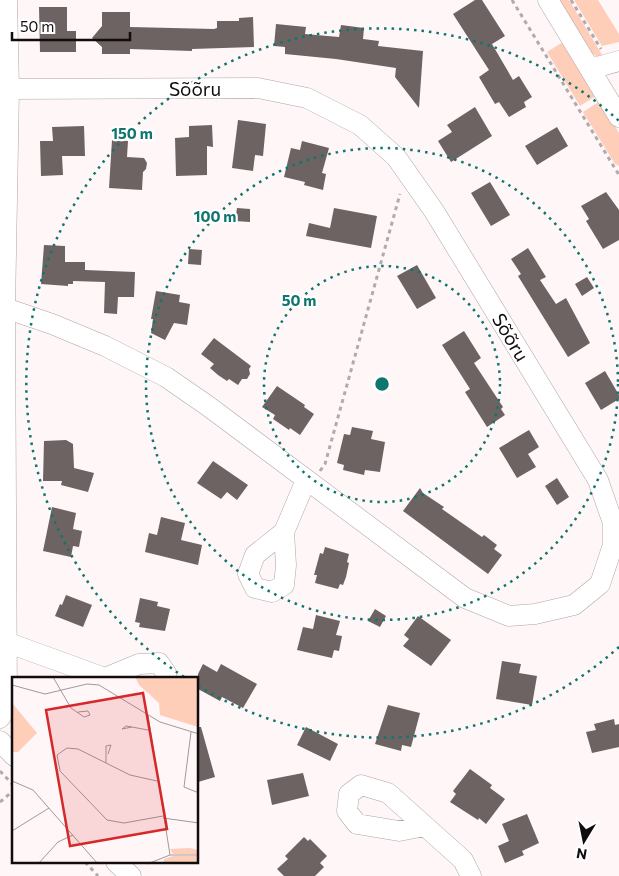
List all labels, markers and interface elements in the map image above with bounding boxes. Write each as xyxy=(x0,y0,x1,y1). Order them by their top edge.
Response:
scale bar xyxy=(12,10,130,42)
text: 50 m xyxy=(20,17,54,35)
street label: Sõõru xyxy=(169,77,221,100)
text: 150 m xyxy=(111,124,153,142)
text: 100 m xyxy=(194,207,236,225)
text: 50 m xyxy=(282,291,316,309)
street label: Sõõru xyxy=(488,309,534,365)
centre of rings xyxy=(373,375,391,393)
inset map xyxy=(12,677,199,864)
north arrow xyxy=(559,816,609,866)
text: N xyxy=(575,845,588,864)

